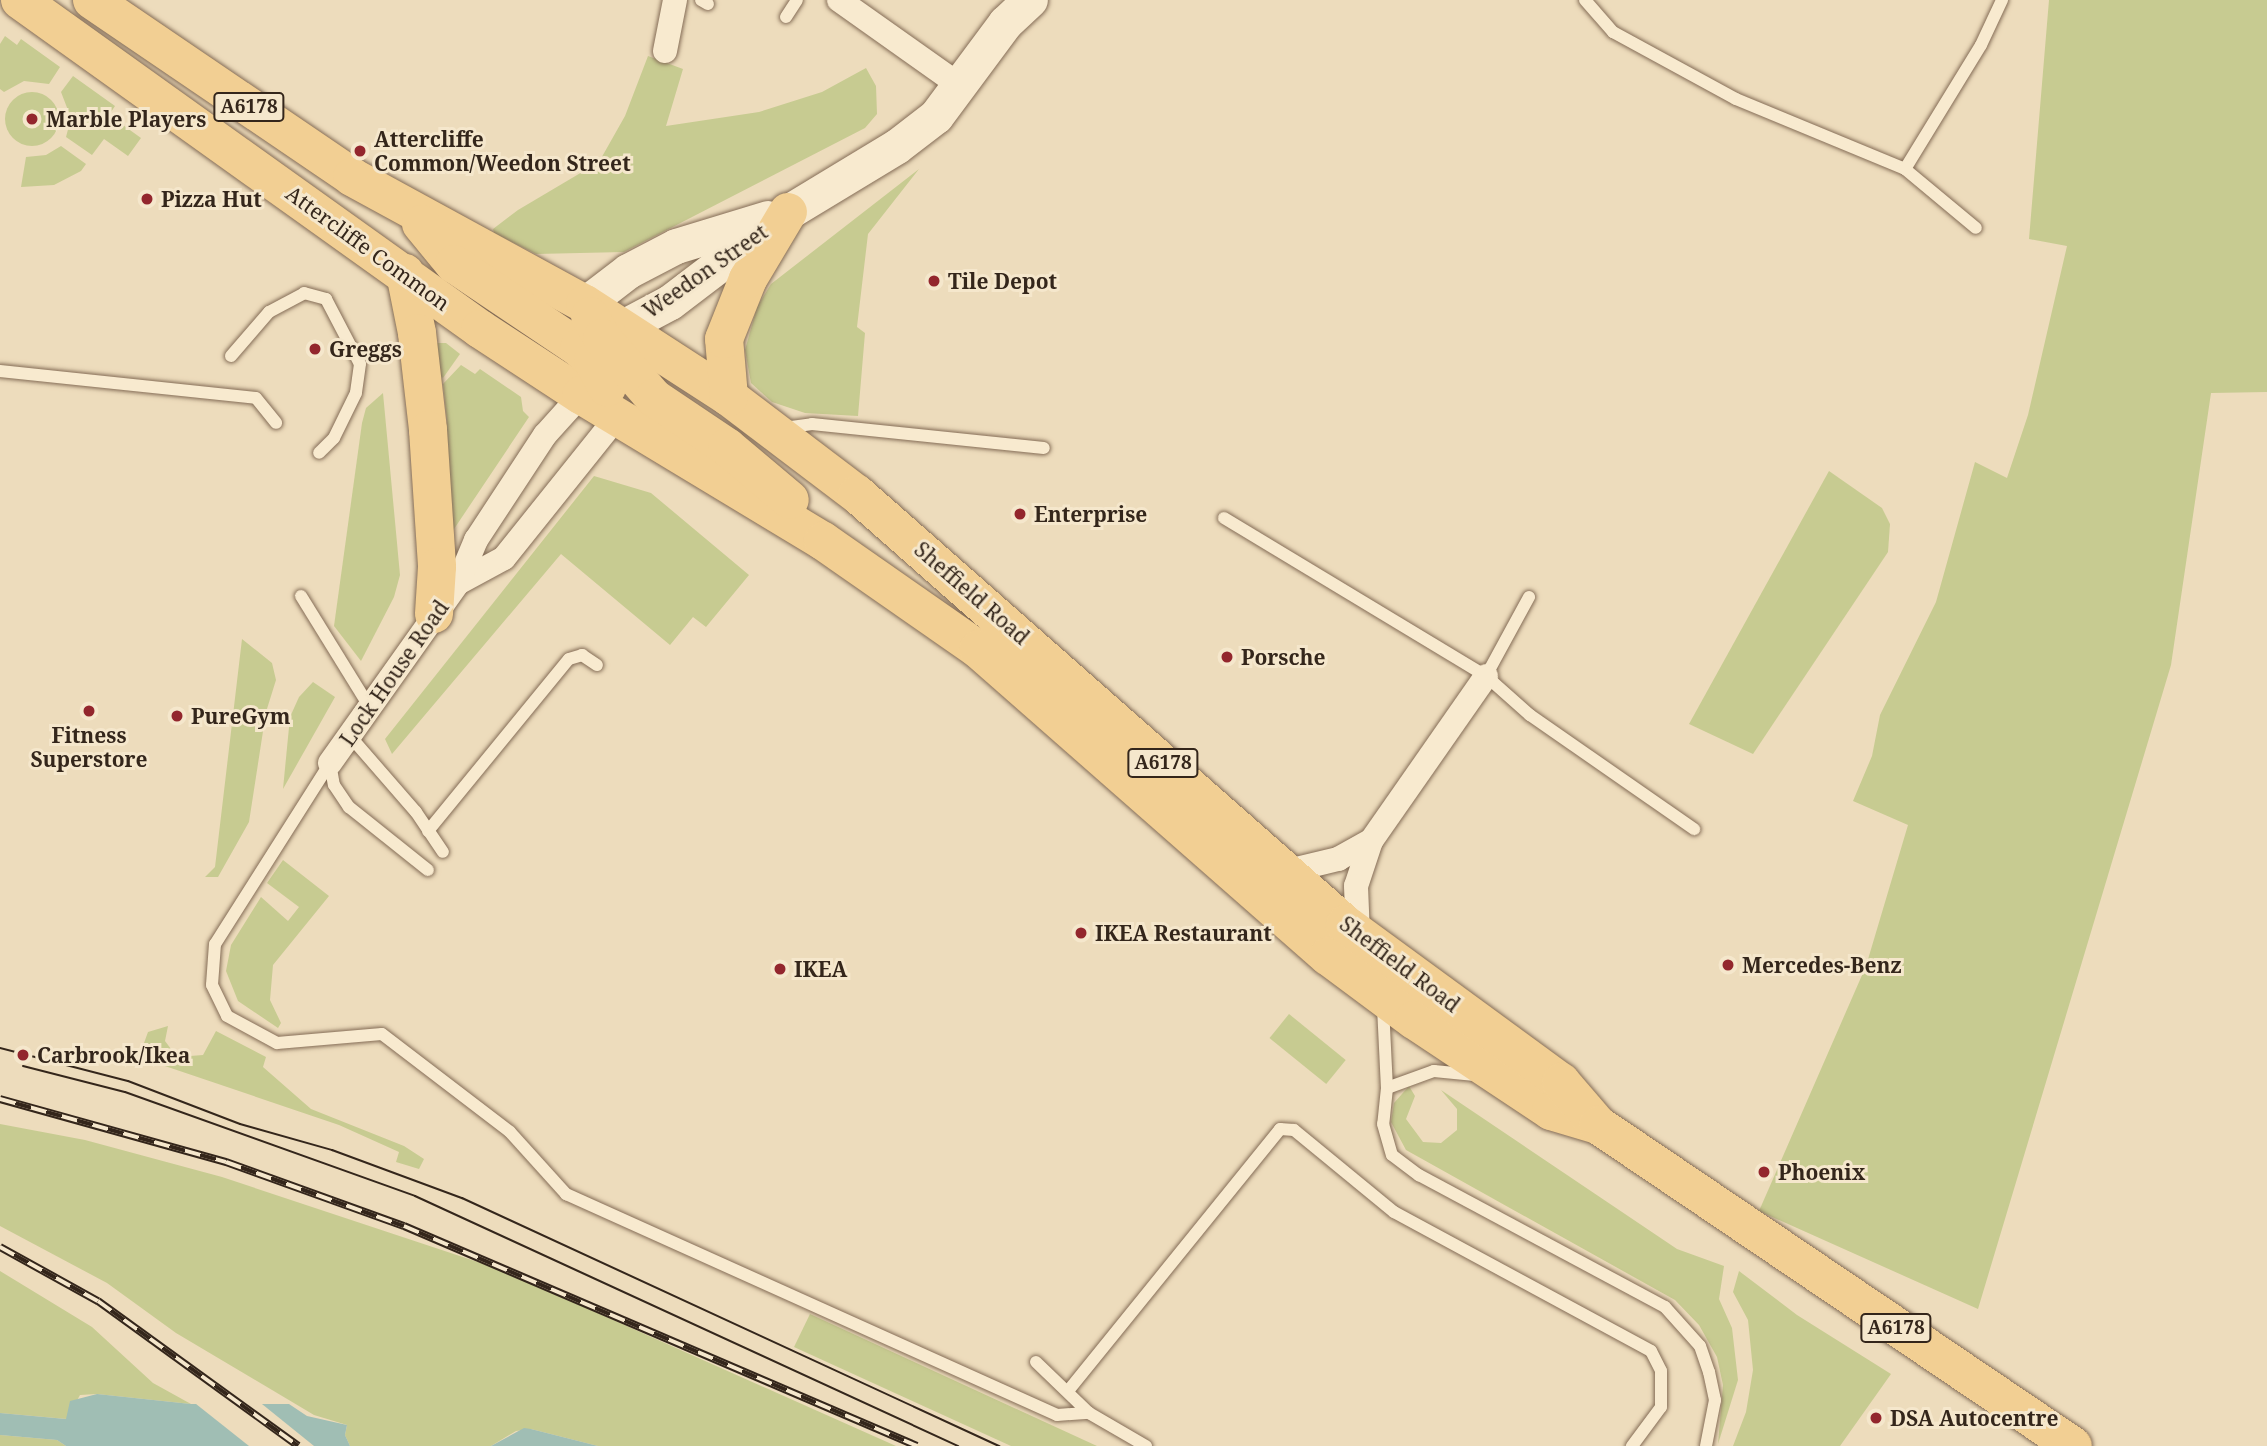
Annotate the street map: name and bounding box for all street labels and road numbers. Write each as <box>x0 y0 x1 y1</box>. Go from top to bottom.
road number: A6178 <box>212 92 286 122</box>
street label: Attercliffe Common <box>281 180 455 316</box>
street label: Weedon Street <box>638 219 772 323</box>
street label: Sheffield Road <box>909 536 1035 650</box>
street label: Lock House Road <box>334 595 454 751</box>
road number: A6178 <box>1126 748 1200 778</box>
street label: Sheffield Road <box>1335 911 1465 1017</box>
road number: A6178 <box>1859 1312 1933 1344</box>

